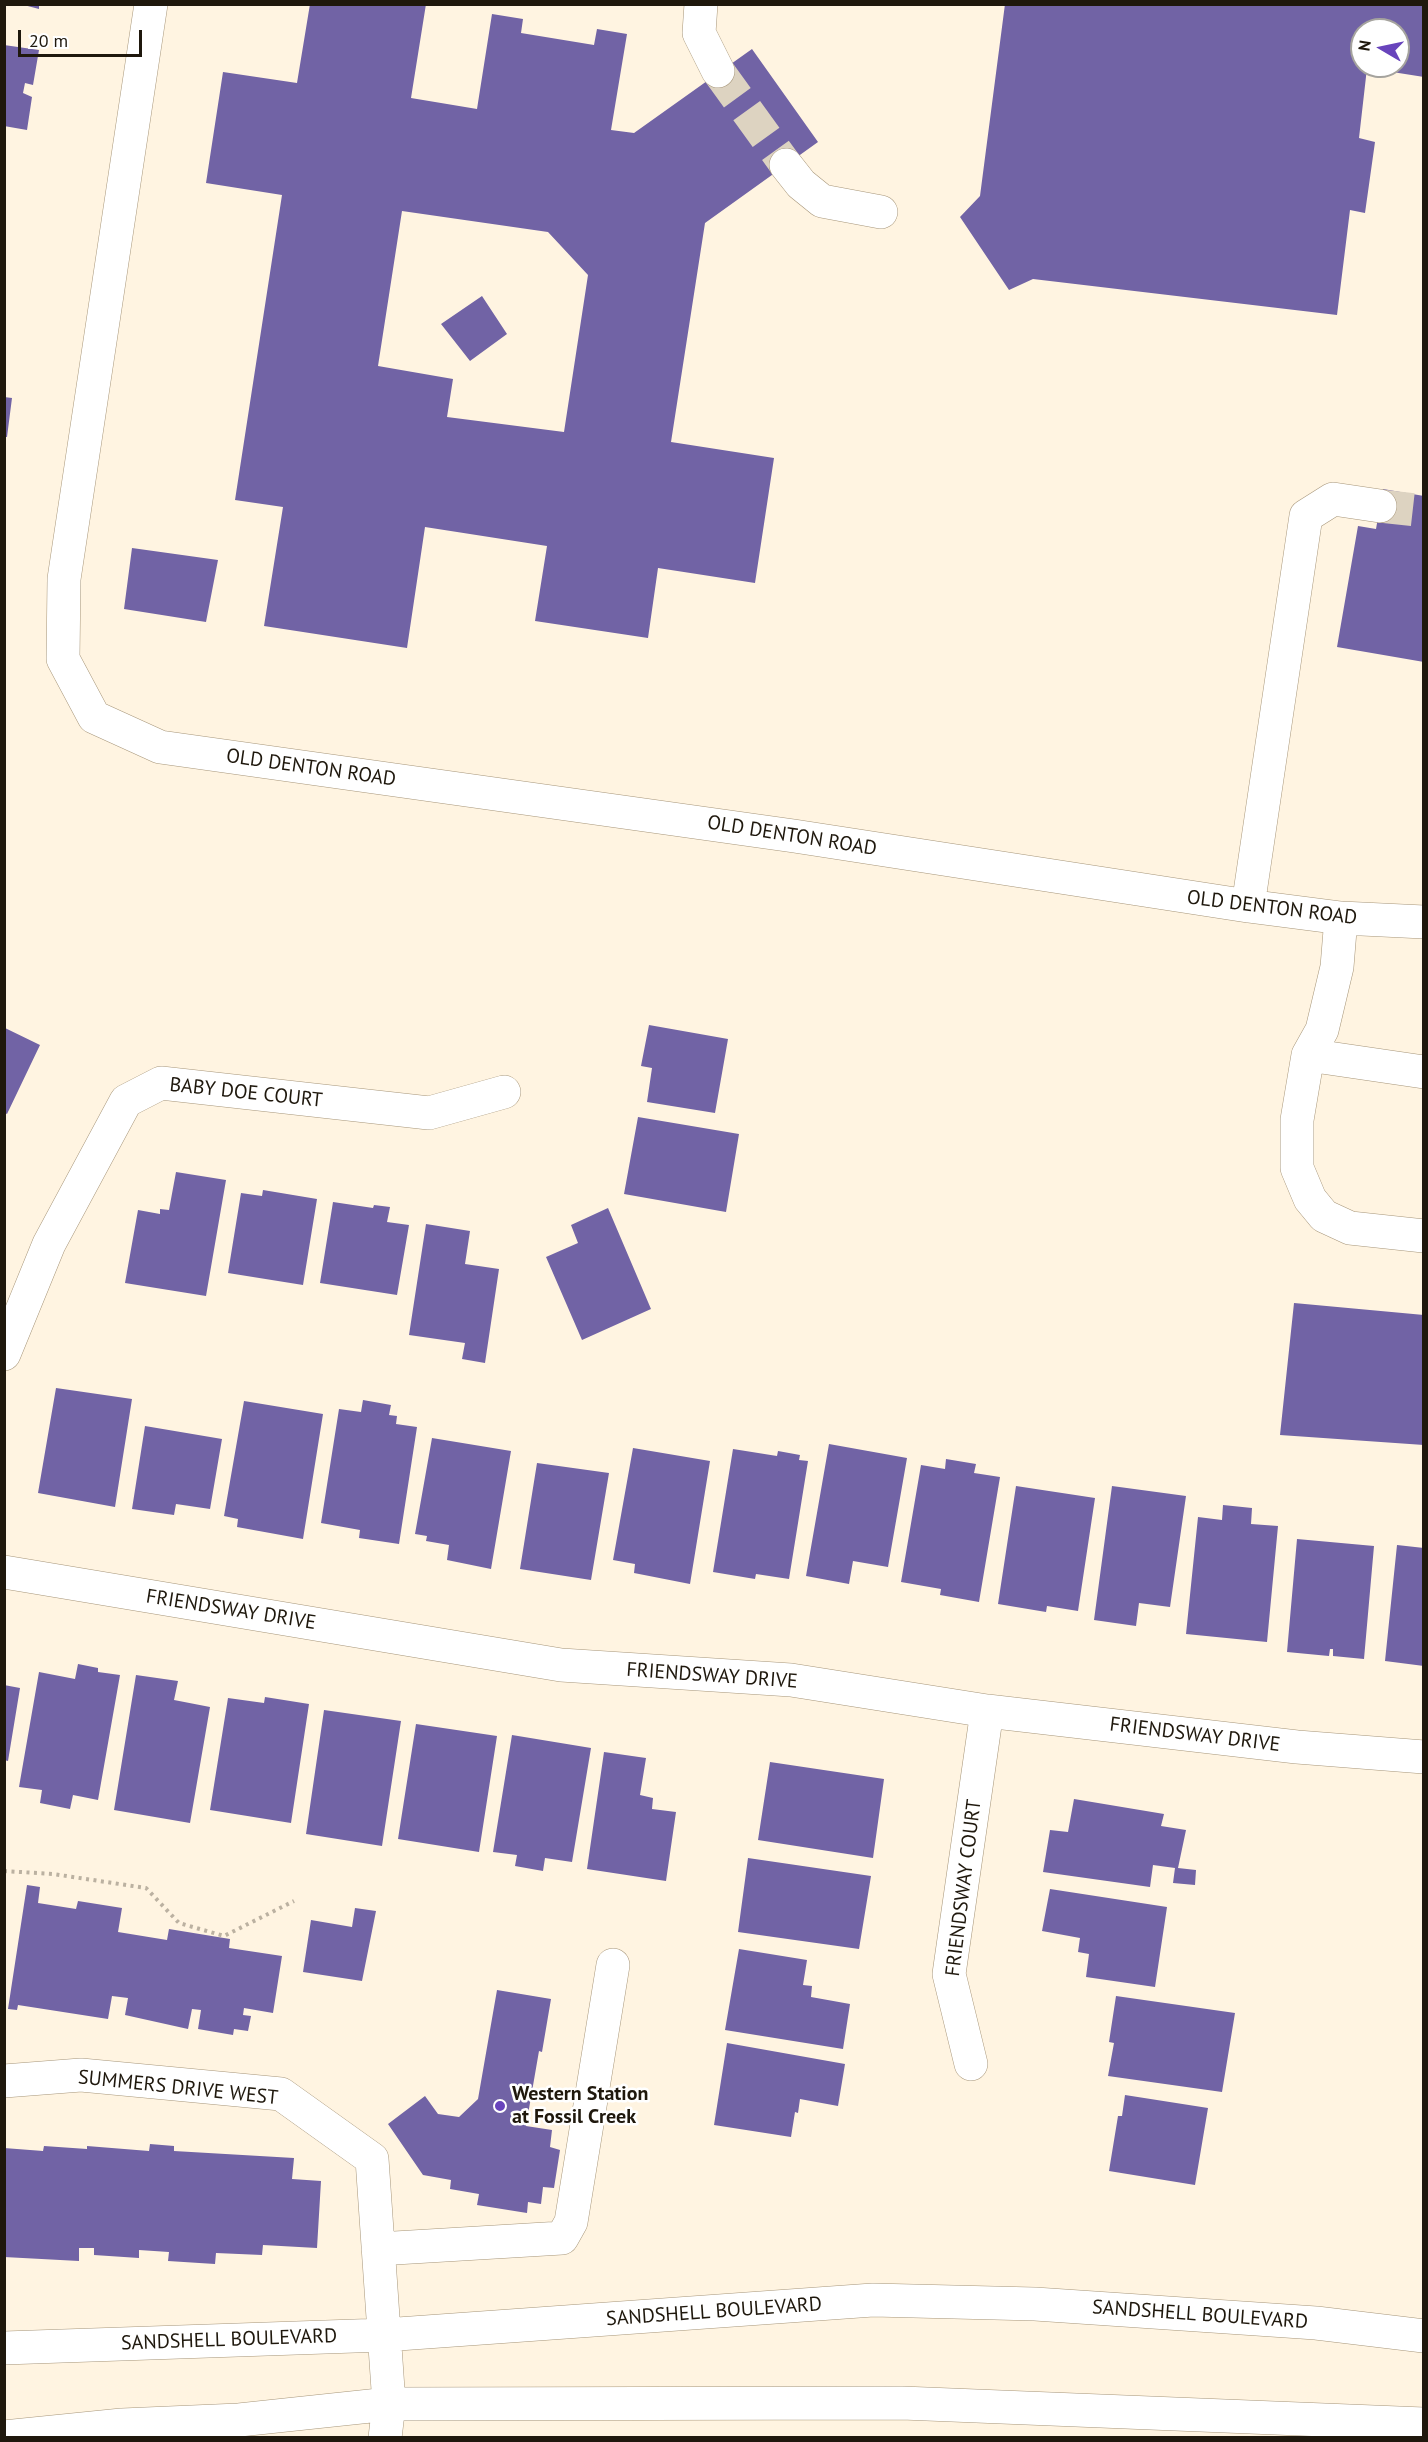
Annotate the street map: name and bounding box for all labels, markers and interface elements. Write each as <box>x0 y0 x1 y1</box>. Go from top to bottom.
scale bar <box>21 18 146 56</box>
north arrow <box>1350 18 1410 78</box>
text: 20 m <box>29 29 68 52</box>
text: N <box>1353 39 1375 52</box>
street label: OLD DENTON ROAD <box>225 744 397 792</box>
street label: OLD DENTON ROAD <box>706 811 878 861</box>
street label: OLD DENTON ROAD <box>1186 886 1358 930</box>
street label: BABY DOE COURT <box>168 1073 324 1113</box>
street label: FRIENDSWAY DRIVE <box>144 1585 318 1635</box>
street label: FRIENDSWAY DRIVE <box>626 1658 798 1694</box>
street label: FRIENDSWAY DRIVE <box>1108 1713 1282 1757</box>
street label: FRIENDSWAY COURT <box>941 1798 987 1978</box>
street label: SUMMERS DRIVE WEST <box>77 2066 279 2110</box>
place label: Western Station at Fossil Creek <box>512 2082 648 2129</box>
marker: Western Station at Fossil Creek <box>493 2099 507 2113</box>
street label: SANDSHELL BOULEVARD <box>605 2292 823 2332</box>
street label: SANDSHELL BOULEVARD <box>1091 2295 1309 2335</box>
street label: SANDSHELL BOULEVARD <box>121 2324 337 2356</box>

